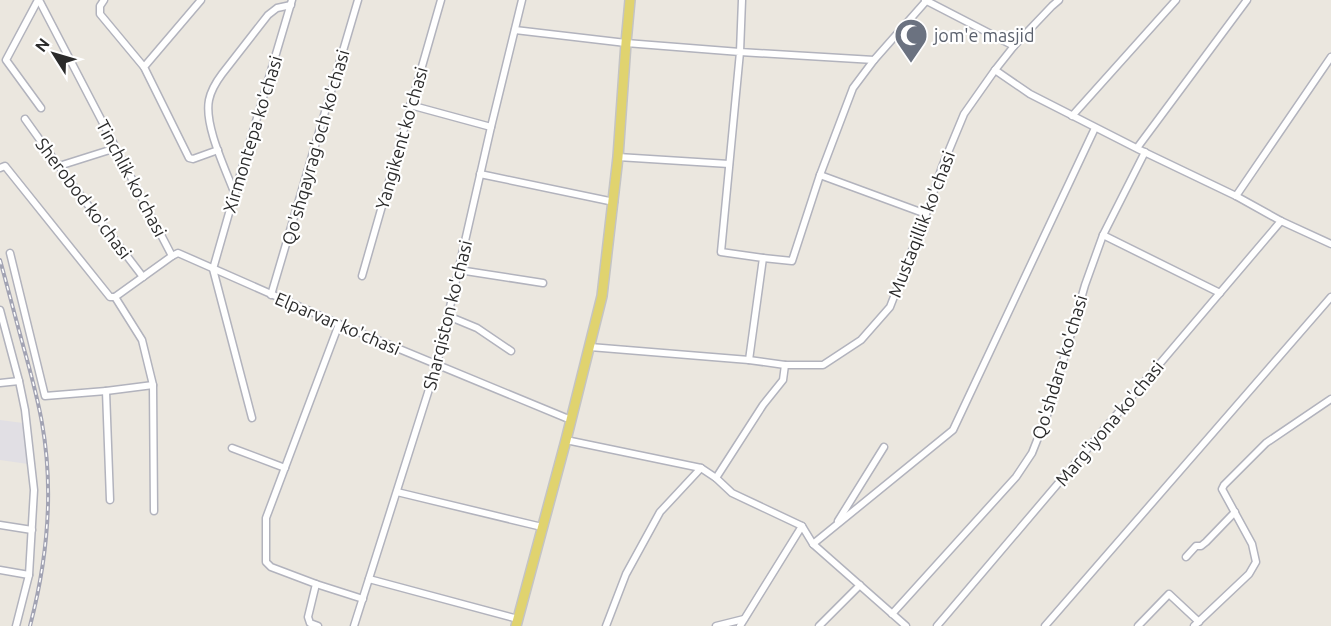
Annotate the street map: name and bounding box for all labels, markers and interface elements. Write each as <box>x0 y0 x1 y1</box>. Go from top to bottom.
mosque icon: jom'e masjid <box>893 17 929 64</box>
north arrow <box>24 24 84 84</box>
place label: jom'e masjid <box>932 25 1034 45</box>
text: N <box>31 35 53 55</box>
street label: Qo'shqayrag'och ko'chasi <box>278 47 353 247</box>
street label: Xirmontepa ko'chasi <box>219 53 285 215</box>
street label: Yangikent ko'chasi <box>371 64 431 212</box>
street label: Tinchlik ko'chasi <box>93 116 171 240</box>
street label: Sherobod ko'chasi <box>32 134 136 262</box>
street label: Mustaqillik ko'chasi <box>884 148 958 300</box>
street label: Sharqiston ko'chasi <box>419 238 475 392</box>
street label: Elparvar ko'chasi <box>272 288 404 358</box>
street label: Qo'shdara ko'chasi <box>1028 292 1091 442</box>
street label: Marg'iyona ko'chasi <box>1051 356 1167 490</box>

